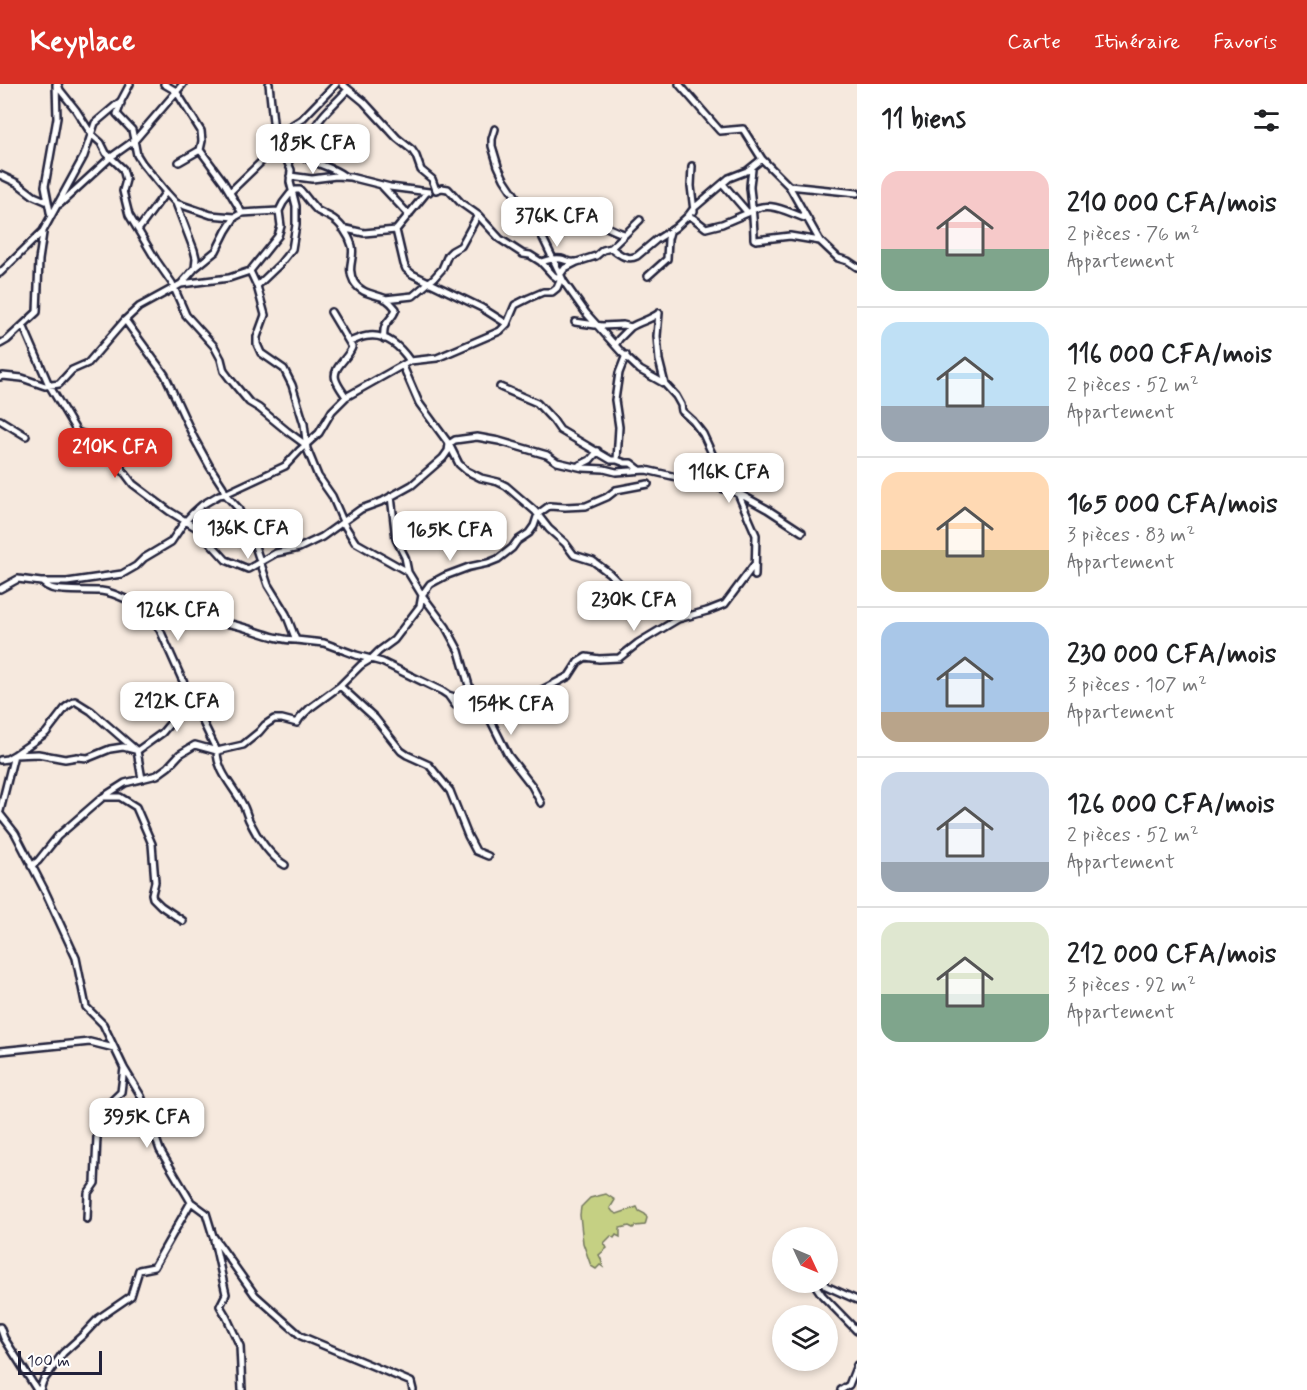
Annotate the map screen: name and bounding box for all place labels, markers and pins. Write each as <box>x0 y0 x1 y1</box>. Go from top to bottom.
pin: 185K CFA <box>251 124 375 175</box>
pin: 376K CFA <box>495 197 619 248</box>
pin: 210K CFA <box>53 428 177 479</box>
pin: 116K CFA <box>667 453 791 504</box>
pin: 136K CFA <box>186 509 310 560</box>
pin: 165K CFA <box>388 511 512 562</box>
pin: 230K CFA <box>572 581 696 632</box>
pin: 126K CFA <box>116 591 240 642</box>
pin: 212K CFA <box>115 682 239 733</box>
pin: 154K CFA <box>449 685 573 736</box>
pin: 395K CFA <box>85 1098 209 1149</box>

